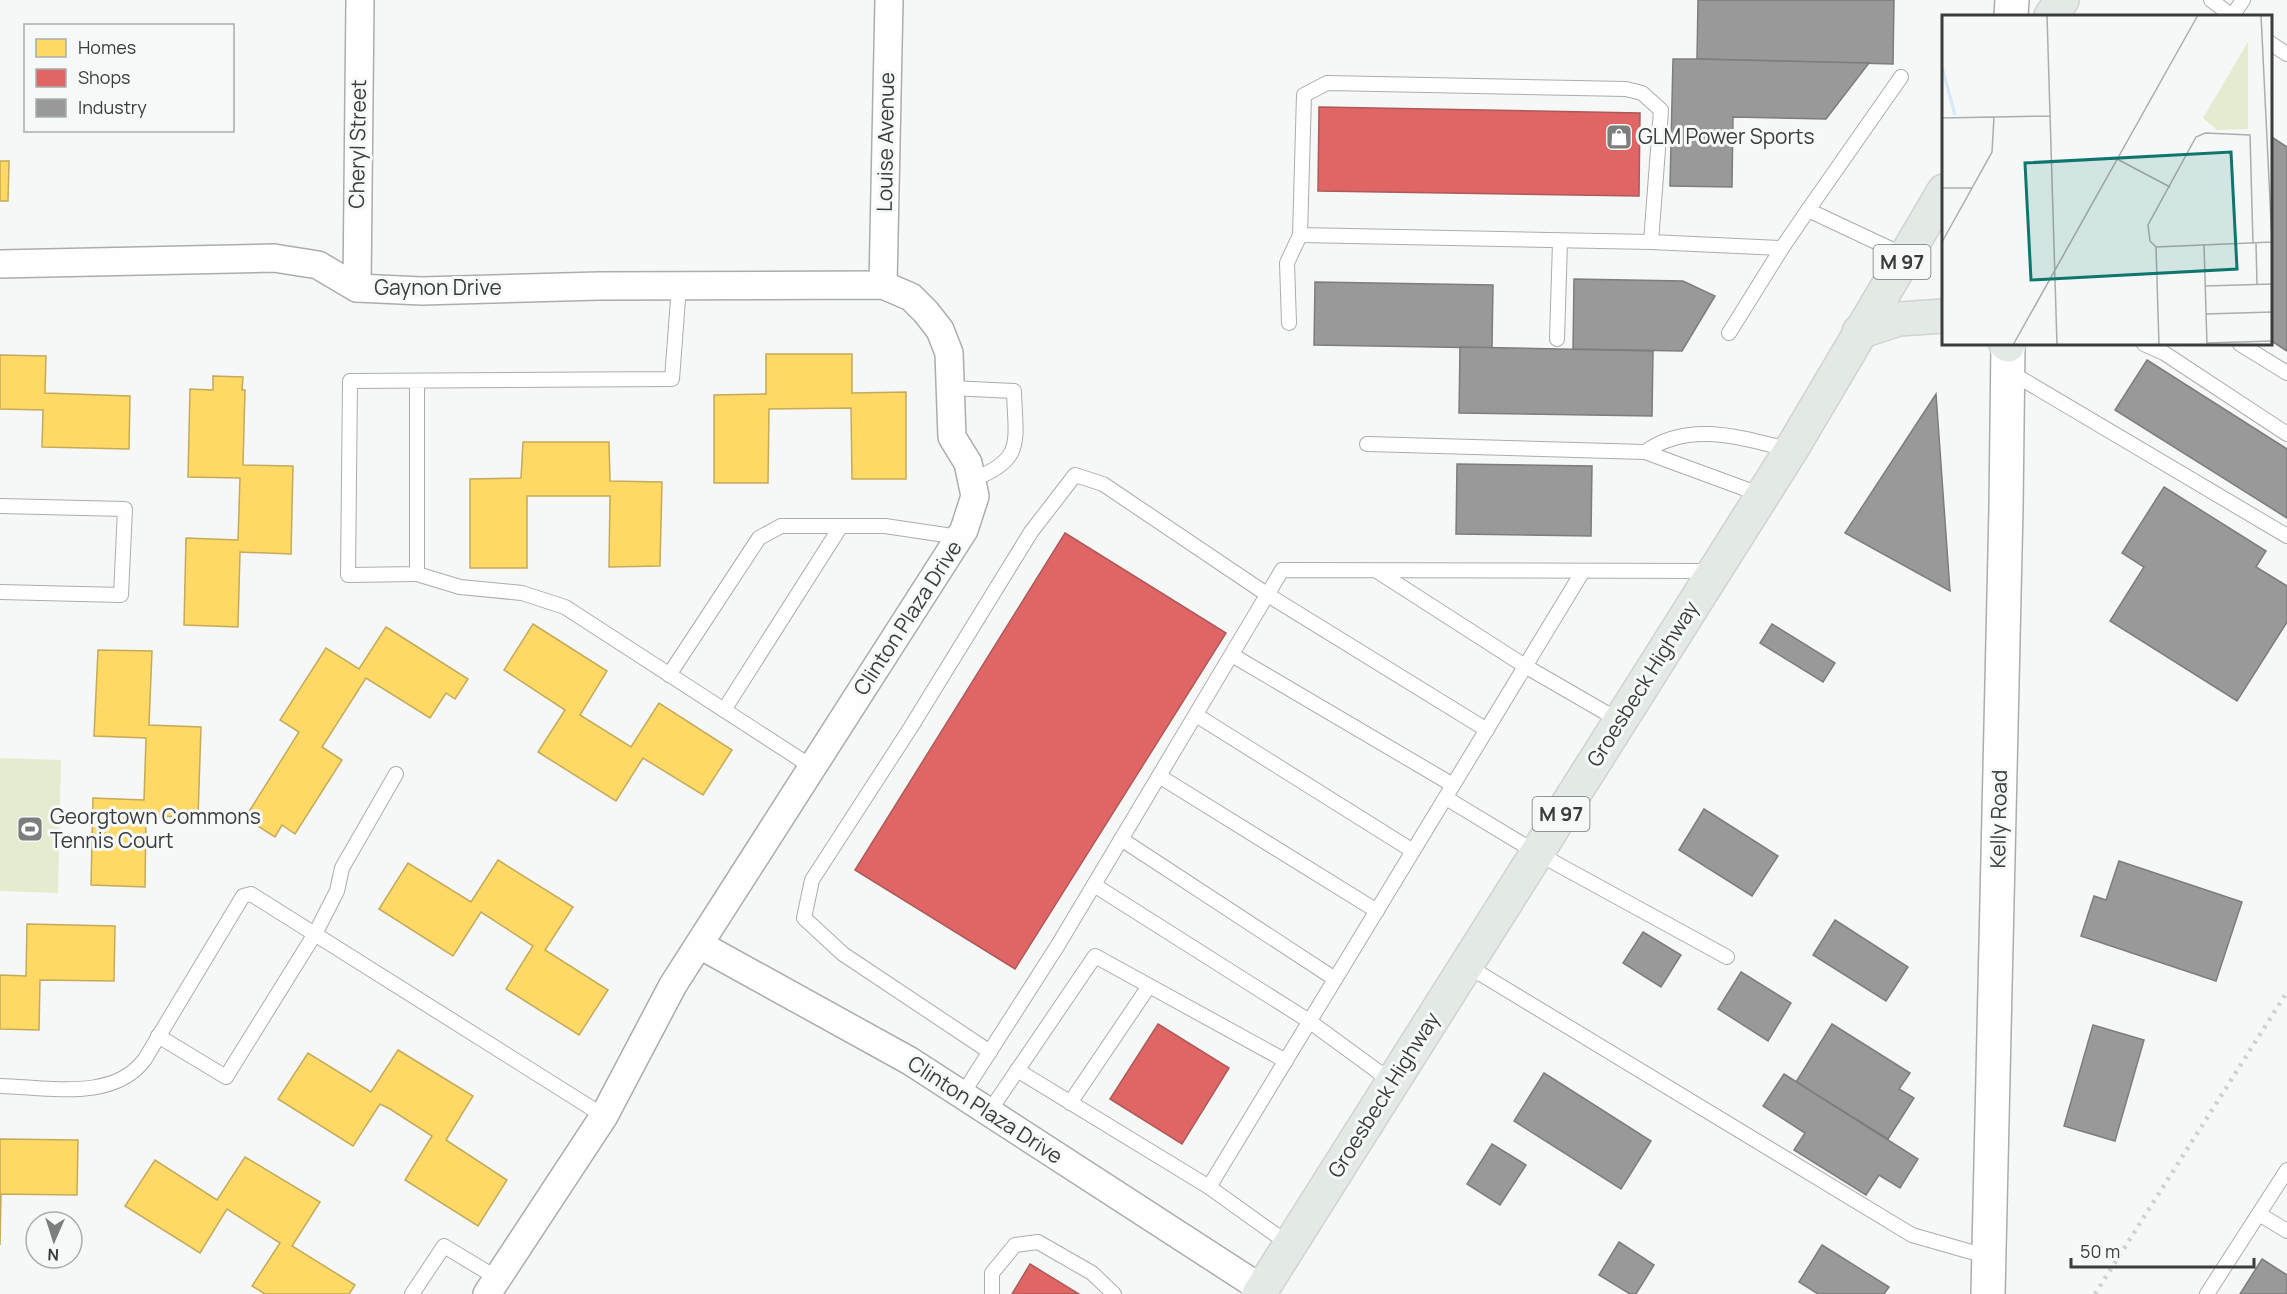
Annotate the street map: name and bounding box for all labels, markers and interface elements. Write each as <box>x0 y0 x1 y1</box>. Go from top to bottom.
inset map <box>1942 15 2272 345</box>
legend <box>24 24 234 132</box>
text: Homes <box>78 35 136 59</box>
text: Shops <box>78 65 130 89</box>
street label: Louise Avenue <box>870 72 900 212</box>
street label: Cheryl Street <box>342 79 372 209</box>
text: Industry <box>78 95 147 119</box>
shop icon: GLM Power Sports <box>1604 122 1634 152</box>
place label: GLM Power Sports <box>1638 122 1815 150</box>
road number: M 97 <box>1874 245 1930 279</box>
street label: Gaynon Drive <box>374 273 502 301</box>
street label: Clinton Plaza Drive <box>847 535 968 700</box>
street label: Groesbeck Highway <box>1580 595 1705 772</box>
street label: Kelly Road <box>1983 769 2013 869</box>
road number: M 97 <box>1532 797 1590 831</box>
place label: Georgtown Commons Tennis Court <box>50 802 261 854</box>
sports icon: Georgtown Commons Tennis Court <box>15 814 45 844</box>
street label: Groesbeck Highway <box>1321 1006 1446 1183</box>
street label: Clinton Plaza Drive <box>903 1049 1068 1170</box>
north arrow <box>24 1210 84 1270</box>
scale bar <box>2071 1231 2254 1269</box>
text: 50 m <box>2080 1239 2120 1263</box>
text: N <box>47 1244 60 1266</box>

